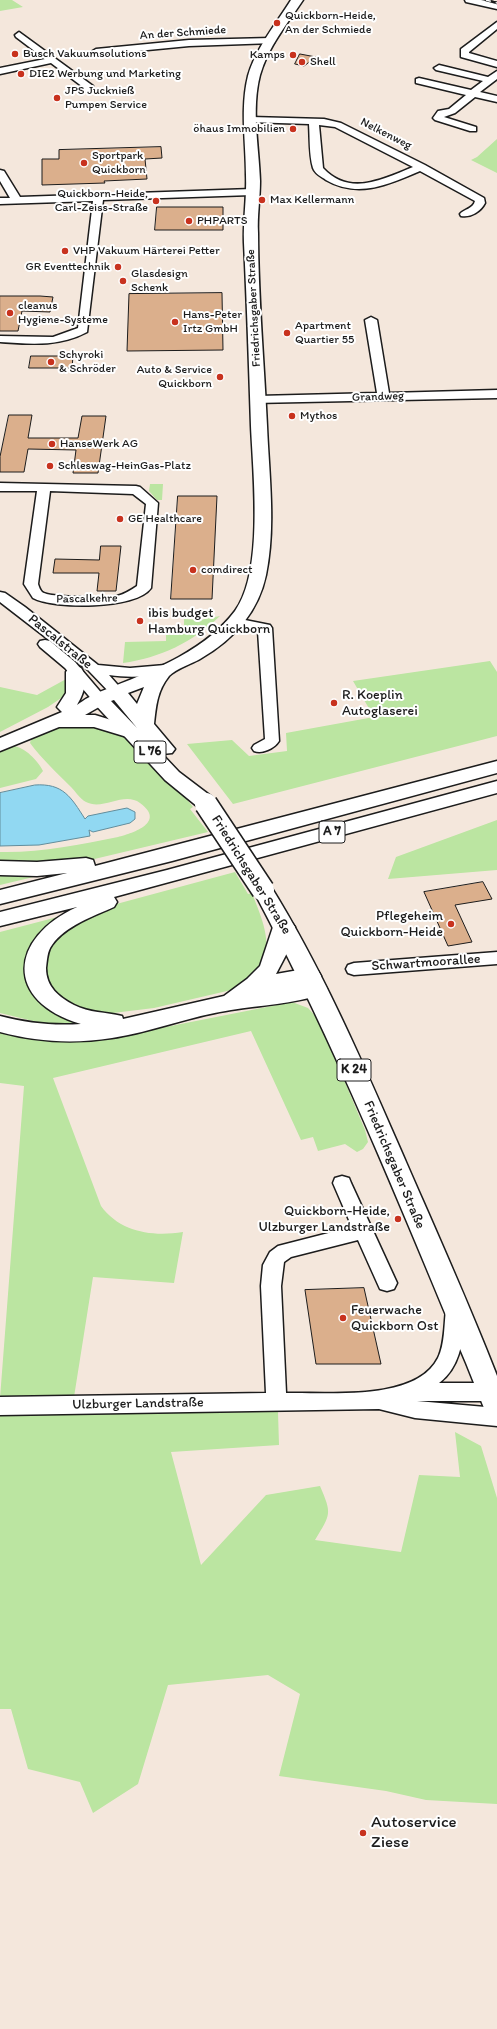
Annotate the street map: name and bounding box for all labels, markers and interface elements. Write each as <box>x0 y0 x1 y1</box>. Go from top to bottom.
place label: Quickborn-Heide, An der Schmiede <box>285 9 376 37</box>
marker: Quickborn-Heide, An der Schmiede <box>272 18 282 28</box>
street label: An der Schmiede <box>139 23 227 43</box>
place label: Busch Vakuumsolutions <box>23 47 147 61</box>
place label: Kamps <box>250 48 285 62</box>
marker: Busch Vakuumsolutions <box>10 49 20 59</box>
marker: Kamps <box>288 50 298 60</box>
place label: Shell <box>310 55 336 69</box>
marker: Shell <box>297 57 307 67</box>
place label: DIE2 Werbung und Marketing <box>29 67 181 81</box>
marker: DIE2 Werbung und Marketing <box>16 69 26 79</box>
place label: JPS Jucknieß Pumpen Service <box>65 84 147 112</box>
marker: JPS Jucknieß Pumpen Service <box>52 93 62 103</box>
street label: Nelkenweg <box>358 115 414 153</box>
place label: öhaus Immobilien <box>193 122 285 136</box>
marker: öhaus Immobilien <box>288 124 298 134</box>
place label: Sportpark Quickborn <box>92 149 146 177</box>
marker: Sportpark Quickborn <box>79 158 89 168</box>
place label: Quickborn-Heide, Carl-Zeiss-Straße <box>55 187 148 215</box>
place label: Max Kellermann <box>270 193 354 207</box>
marker: Max Kellermann <box>257 195 267 205</box>
marker: Quickborn-Heide, Carl-Zeiss-Straße <box>151 196 161 206</box>
place label: PHPARTS <box>197 214 248 228</box>
marker: PHPARTS <box>184 216 194 226</box>
place label: VHP Vakuum Härterei Petter <box>73 244 220 258</box>
marker: VHP Vakuum Härterei Petter <box>60 246 70 256</box>
street label: Friedrichsgaber Straße <box>244 249 264 367</box>
place label: GR Eventtechnik <box>25 260 110 274</box>
marker: GR Eventtechnik <box>113 262 123 272</box>
place label: Glasdesign Schenk <box>131 267 188 295</box>
marker: Glasdesign Schenk <box>118 276 128 286</box>
place label: cleanus Hygiene-Systeme <box>18 299 108 327</box>
marker: cleanus Hygiene-Systeme <box>5 308 15 318</box>
place label: Hans-Peter Irtz GmbH <box>183 308 242 336</box>
marker: Hans-Peter Irtz GmbH <box>170 317 180 327</box>
place label: Apartment Quartier 55 <box>295 319 354 347</box>
marker: Apartment Quartier 55 <box>282 328 292 338</box>
place label: Schyroki & Schröder <box>59 348 116 376</box>
marker: Schyroki & Schröder <box>46 357 56 367</box>
place label: Auto & Service Quickborn <box>137 363 212 391</box>
marker: Auto & Service Quickborn <box>215 372 225 382</box>
street label: Grandweg <box>352 389 404 405</box>
place label: Mythos <box>300 409 337 423</box>
marker: Mythos <box>287 411 297 421</box>
place label: HanseWerk AG <box>60 437 138 451</box>
marker: HanseWerk AG <box>47 439 57 449</box>
place label: Schleswag-HeinGas-Platz <box>58 459 191 473</box>
marker: Schleswag-HeinGas-Platz <box>45 461 55 471</box>
place label: GE Healthcare <box>128 512 202 526</box>
marker: GE Healthcare <box>115 514 125 524</box>
place label: comdirect <box>201 563 253 577</box>
marker: comdirect <box>188 565 198 575</box>
street label: Pascalkehre <box>56 591 118 607</box>
place label: ibis budget Hamburg Quickborn <box>148 605 270 638</box>
street label: Pascalstraße <box>24 611 96 673</box>
marker: ibis budget Hamburg Quickborn <box>135 616 145 626</box>
place label: R. Koeplin Autoglaserei <box>342 687 418 720</box>
marker: R. Koeplin Autoglaserei <box>329 698 339 708</box>
road number: L 76 <box>134 741 166 763</box>
street label: Friedrichsgaber Straße <box>207 812 295 938</box>
road number: A 7 <box>319 821 345 843</box>
place label: Pflegeheim Quickborn-Heide <box>340 908 443 940</box>
marker: Pflegeheim Quickborn-Heide <box>446 919 456 929</box>
street label: Schwartmoorallee <box>371 951 481 975</box>
road number: K 24 <box>337 1059 371 1081</box>
street label: Friedrichsgaber Straße <box>359 1098 429 1232</box>
place label: Quickborn-Heide, Ulzburger Landstraße <box>258 1203 390 1236</box>
marker: Quickborn-Heide, Ulzburger Landstraße <box>393 1214 403 1224</box>
place label: Feuerwache Quickborn Ost <box>351 1302 438 1334</box>
marker: Feuerwache Quickborn Ost <box>338 1313 348 1323</box>
street label: Ulzburger Landstraße <box>72 1394 204 1414</box>
place label: Autoservice Ziese <box>371 1813 457 1853</box>
marker: Autoservice Ziese <box>358 1828 368 1838</box>

